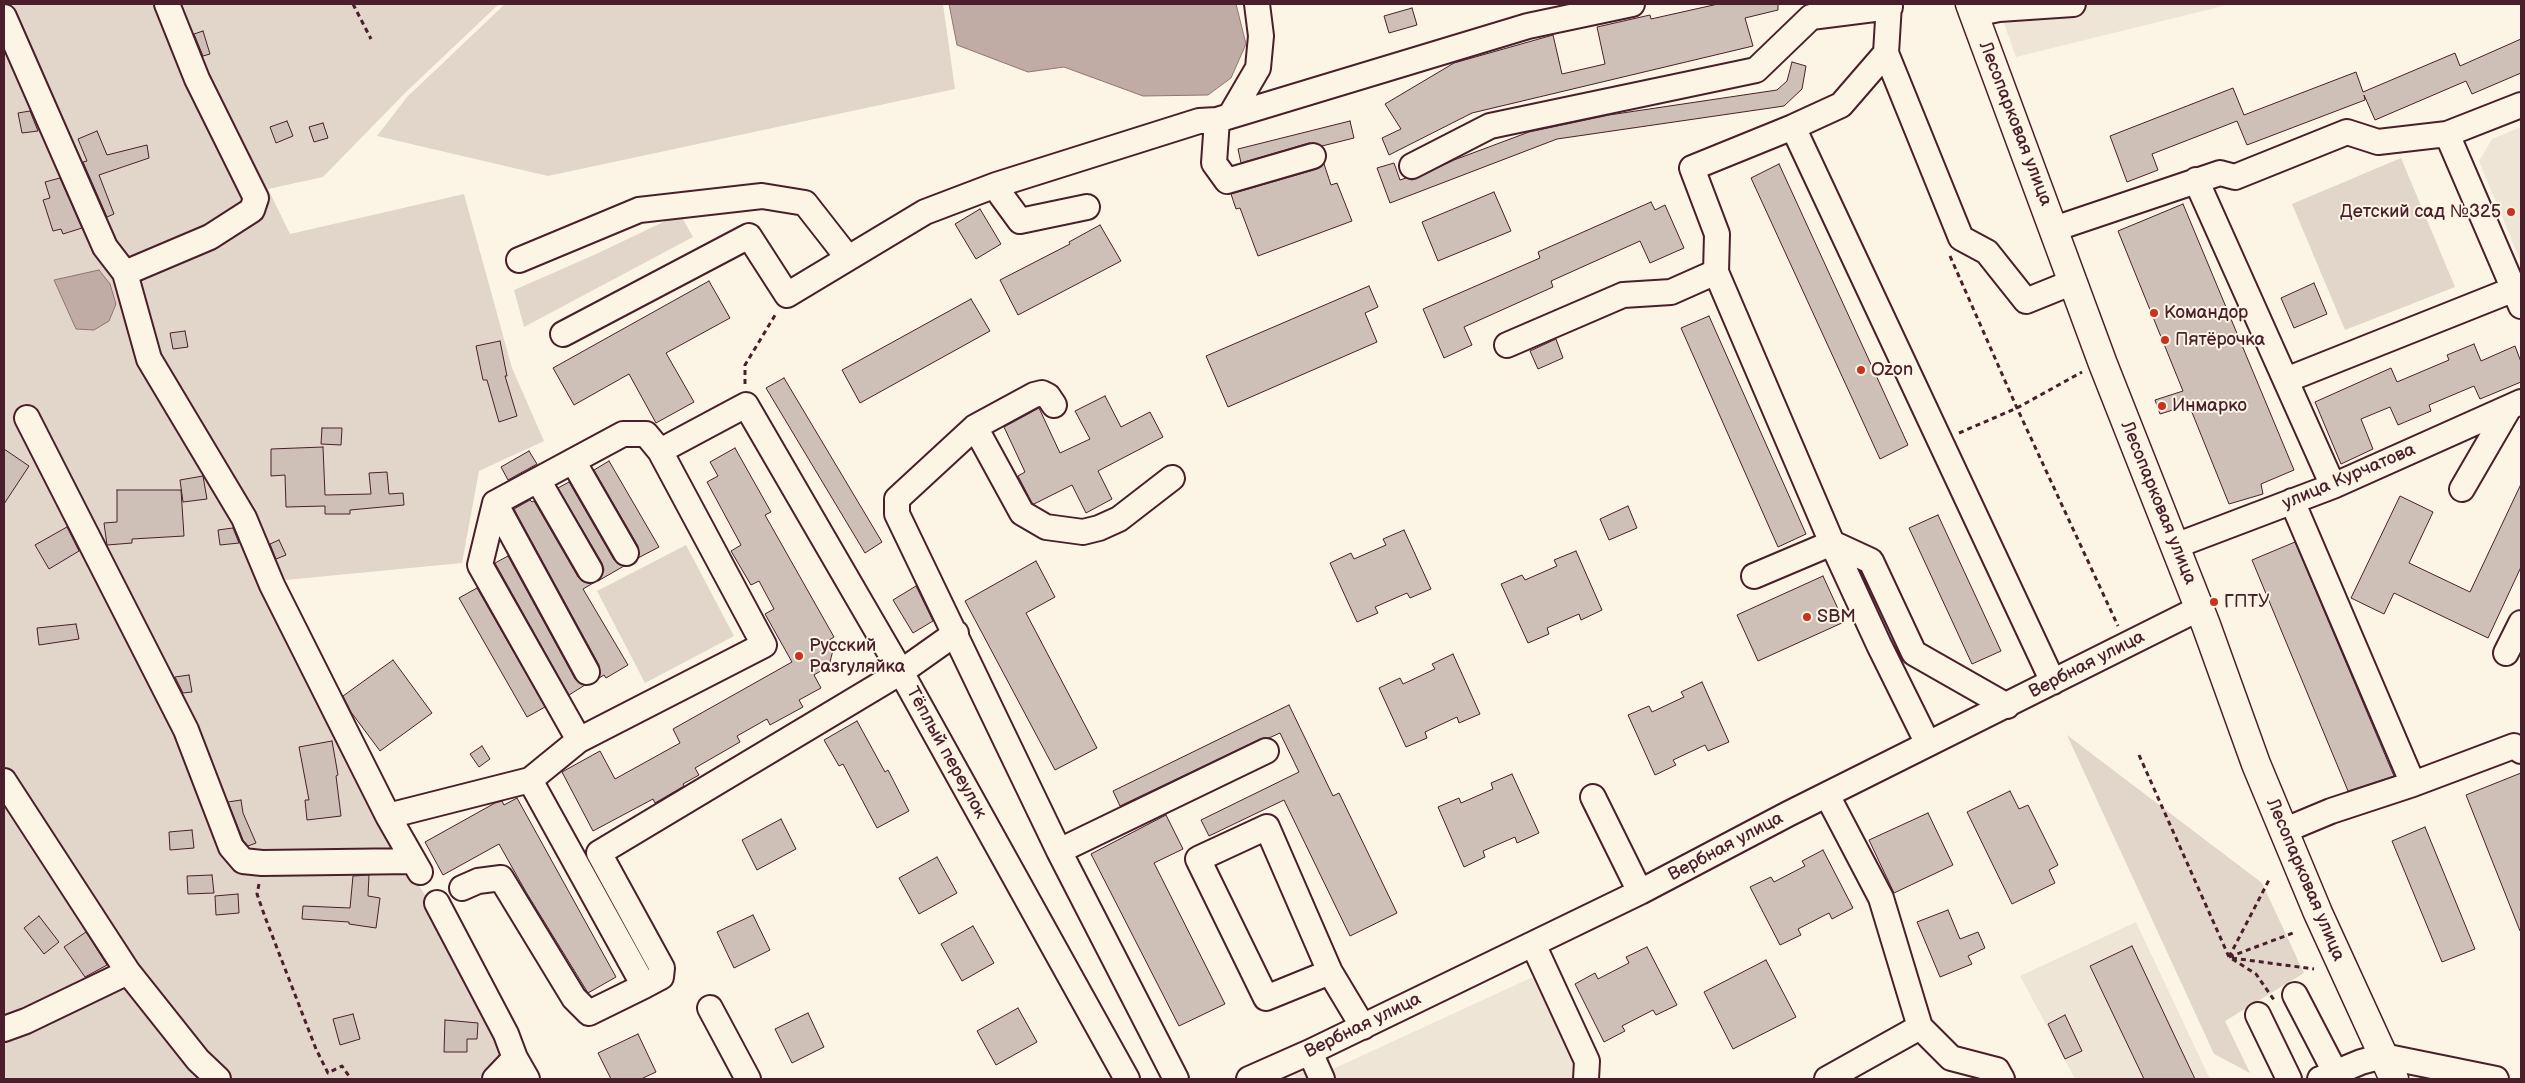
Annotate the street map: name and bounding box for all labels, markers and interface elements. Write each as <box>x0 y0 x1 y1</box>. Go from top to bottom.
street label: Лесопарковая улица <box>1974 39 2056 209</box>
place label: Детский сад №325 <box>2340 201 2501 223</box>
marker: Детский сад №325 <box>2505 206 2517 218</box>
place label: Командор <box>2164 302 2248 324</box>
marker: Командор <box>2148 307 2160 319</box>
place label: Пятёрочка <box>2175 329 2265 351</box>
marker: Пятёрочка <box>2159 334 2171 346</box>
place label: Ozon <box>1871 359 1913 381</box>
marker: Ozon <box>1855 364 1867 376</box>
place label: Инмарко <box>2172 395 2247 417</box>
marker: Инмарко <box>2156 400 2168 412</box>
street label: Лесопарковая улица <box>2115 418 2201 588</box>
street label: улица Курчатова <box>2279 439 2419 515</box>
place label: ГПТУ <box>2224 591 2270 613</box>
marker: ГПТУ <box>2208 596 2220 608</box>
place label: SBM <box>1817 606 1856 628</box>
marker: SBM <box>1801 611 1813 623</box>
street label: Вербная улица <box>2026 627 2148 703</box>
place label: Русский Разгуляйка <box>809 635 905 678</box>
marker: Русский Разгуляйка <box>793 650 805 662</box>
street label: Тёплый переулок <box>901 683 991 823</box>
street label: Лесопарковая улица <box>2261 796 2349 964</box>
street label: Вербная улица <box>1665 808 1787 886</box>
street label: Вербная улица <box>1301 988 1425 1064</box>

